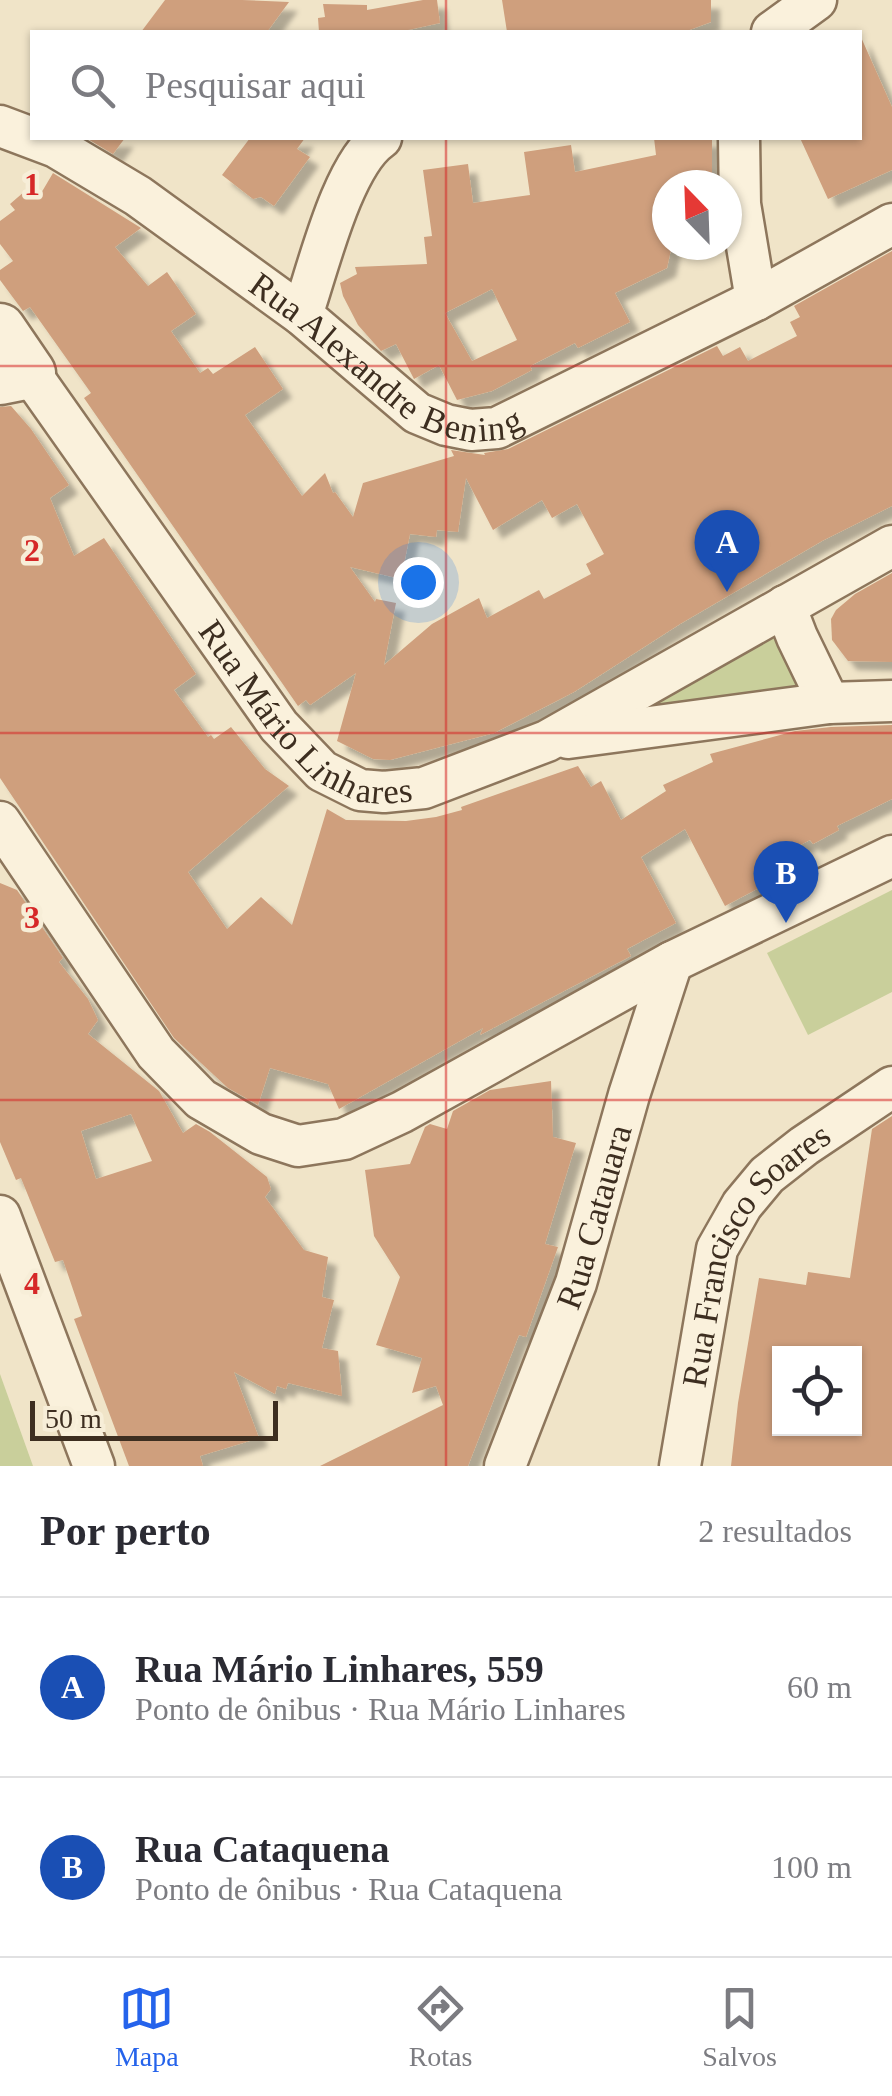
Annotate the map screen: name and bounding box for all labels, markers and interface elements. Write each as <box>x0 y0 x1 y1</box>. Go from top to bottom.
search box <box>30 30 862 140</box>
icon: search <box>65 58 120 113</box>
text: Pesquisar aqui <box>145 64 366 106</box>
text: 1 <box>24 166 40 202</box>
north arrow <box>652 170 742 260</box>
street label: Rua Alexandre Bening <box>242 265 529 451</box>
pin: A <box>694 510 760 592</box>
text: 2 <box>24 532 40 568</box>
your location <box>393 557 444 608</box>
street label: Rua Mário Linhares <box>191 613 414 812</box>
pin: B <box>754 840 818 923</box>
text: 3 <box>24 899 40 935</box>
street label: Rua Francisco Soares <box>675 1115 837 1390</box>
street label: Rua Catauara <box>549 1120 640 1315</box>
text: 4 <box>24 1265 40 1301</box>
map controls <box>772 1346 862 1436</box>
button: locate <box>772 1346 862 1436</box>
scale bar <box>30 1396 278 1440</box>
text: 50 m <box>45 1403 102 1434</box>
text: Por perto <box>40 1508 211 1554</box>
text: 2 resultados <box>698 1513 852 1549</box>
text: Rua Mário Linhares, 559 <box>135 1648 544 1690</box>
text: A <box>61 1669 84 1705</box>
text: 60 m <box>787 1669 852 1705</box>
text: Ponto de ônibus · Rua Mário Linhares <box>135 1691 626 1727</box>
text: Rua Cataquena <box>135 1828 389 1870</box>
text: B <box>62 1849 83 1885</box>
text: 100 m <box>771 1849 852 1885</box>
text: Ponto de ônibus · Rua Cataquena <box>135 1871 562 1907</box>
tab: Mapa <box>115 1981 179 2073</box>
tab: Rotas <box>409 1981 472 2073</box>
tab: Salvos <box>702 1981 777 2073</box>

